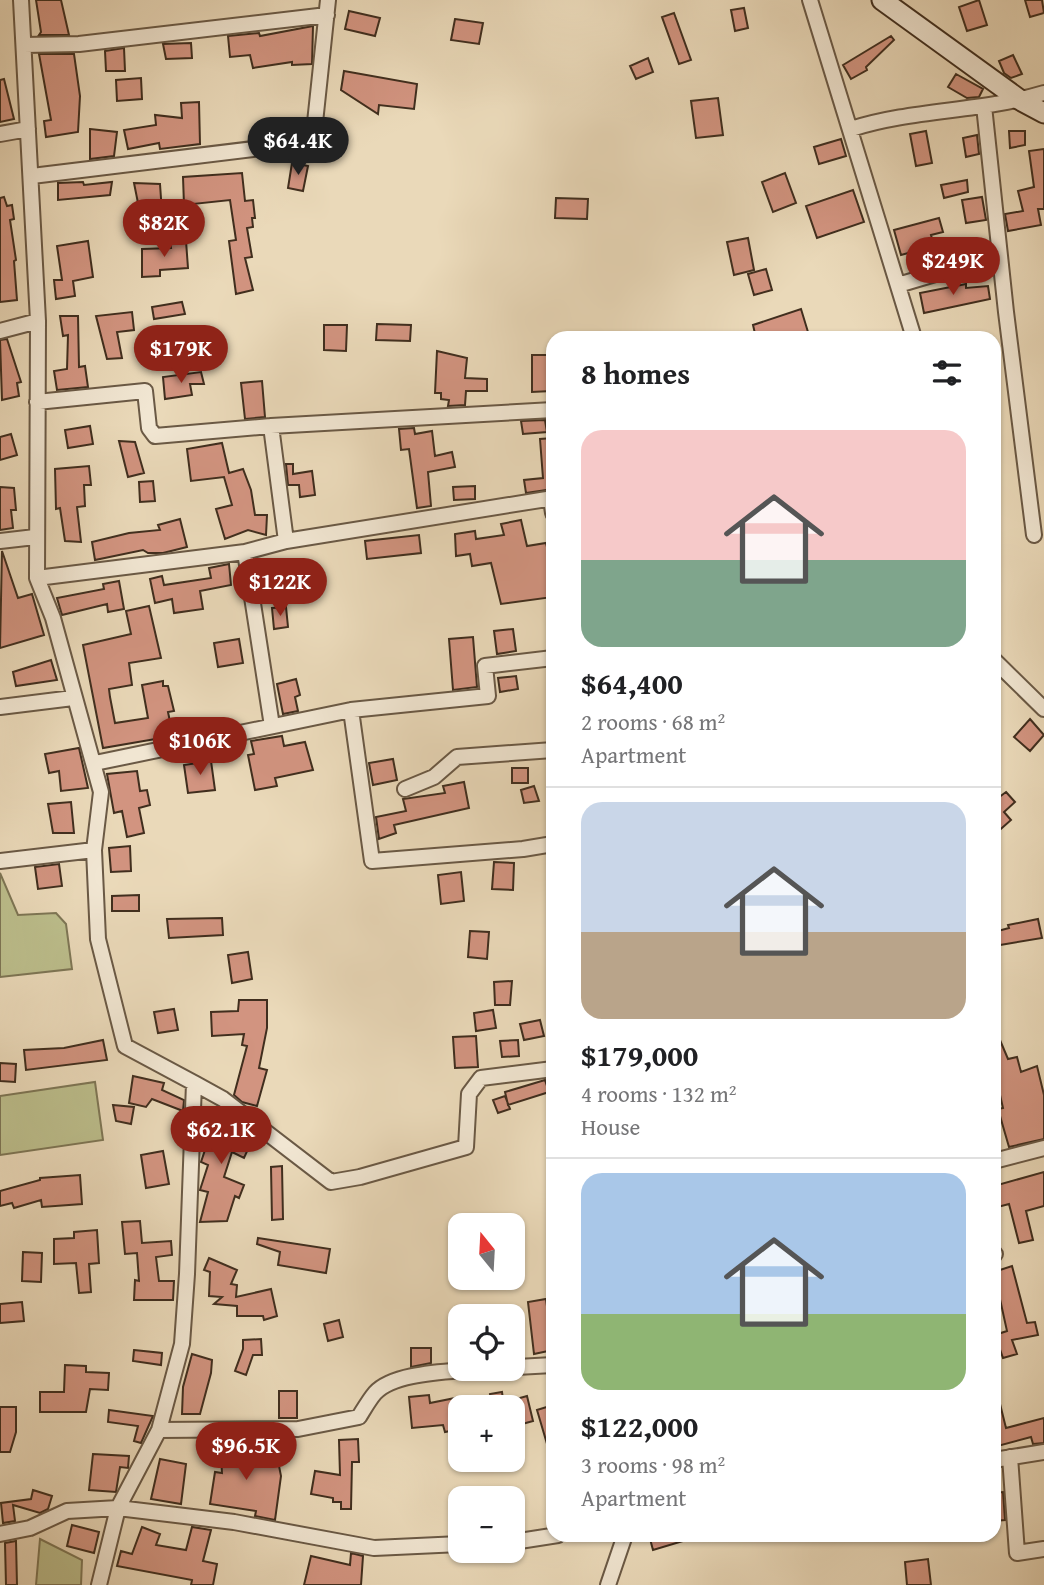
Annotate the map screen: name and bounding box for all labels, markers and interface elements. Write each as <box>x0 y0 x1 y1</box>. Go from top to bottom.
pin: $64.4K <box>241 118 355 177</box>
text: $64.4K <box>264 123 332 156</box>
pin: $82K <box>123 200 205 259</box>
text: $82K <box>139 205 189 238</box>
pin: $249K <box>904 238 1002 297</box>
text: $249K <box>922 243 984 276</box>
pin: $179K <box>132 326 230 385</box>
text: $179K <box>150 331 212 364</box>
text: 8 homes <box>581 351 690 395</box>
icon: filters <box>928 354 966 392</box>
icon: home <box>711 476 837 602</box>
pin: $122K <box>231 558 329 618</box>
text: $122K <box>249 564 311 597</box>
text: $64,400 <box>581 661 683 705</box>
text: 2 rooms · 68 m² <box>581 705 725 738</box>
pin: $106K <box>151 718 249 777</box>
text: $106K <box>169 723 231 756</box>
text: Apartment <box>581 738 686 771</box>
icon: home <box>711 848 837 974</box>
text: $179,000 <box>581 1033 698 1077</box>
text: 4 rooms · 132 m² <box>581 1077 736 1110</box>
pin: $62.1K <box>164 1106 278 1166</box>
text: House <box>581 1110 640 1143</box>
text: $62.1K <box>187 1112 255 1145</box>
north arrow <box>448 1213 525 1290</box>
map controls <box>448 1213 525 1563</box>
icon: home <box>711 1219 837 1345</box>
button: locate <box>448 1304 525 1381</box>
button: + <box>448 1395 525 1472</box>
text: $122,000 <box>581 1404 698 1448</box>
pin: $96.5K <box>189 1422 303 1482</box>
text: $96.5K <box>212 1428 280 1461</box>
text: 3 rooms · 98 m² <box>581 1448 725 1481</box>
text: Apartment <box>581 1481 686 1514</box>
button: − <box>448 1486 525 1563</box>

